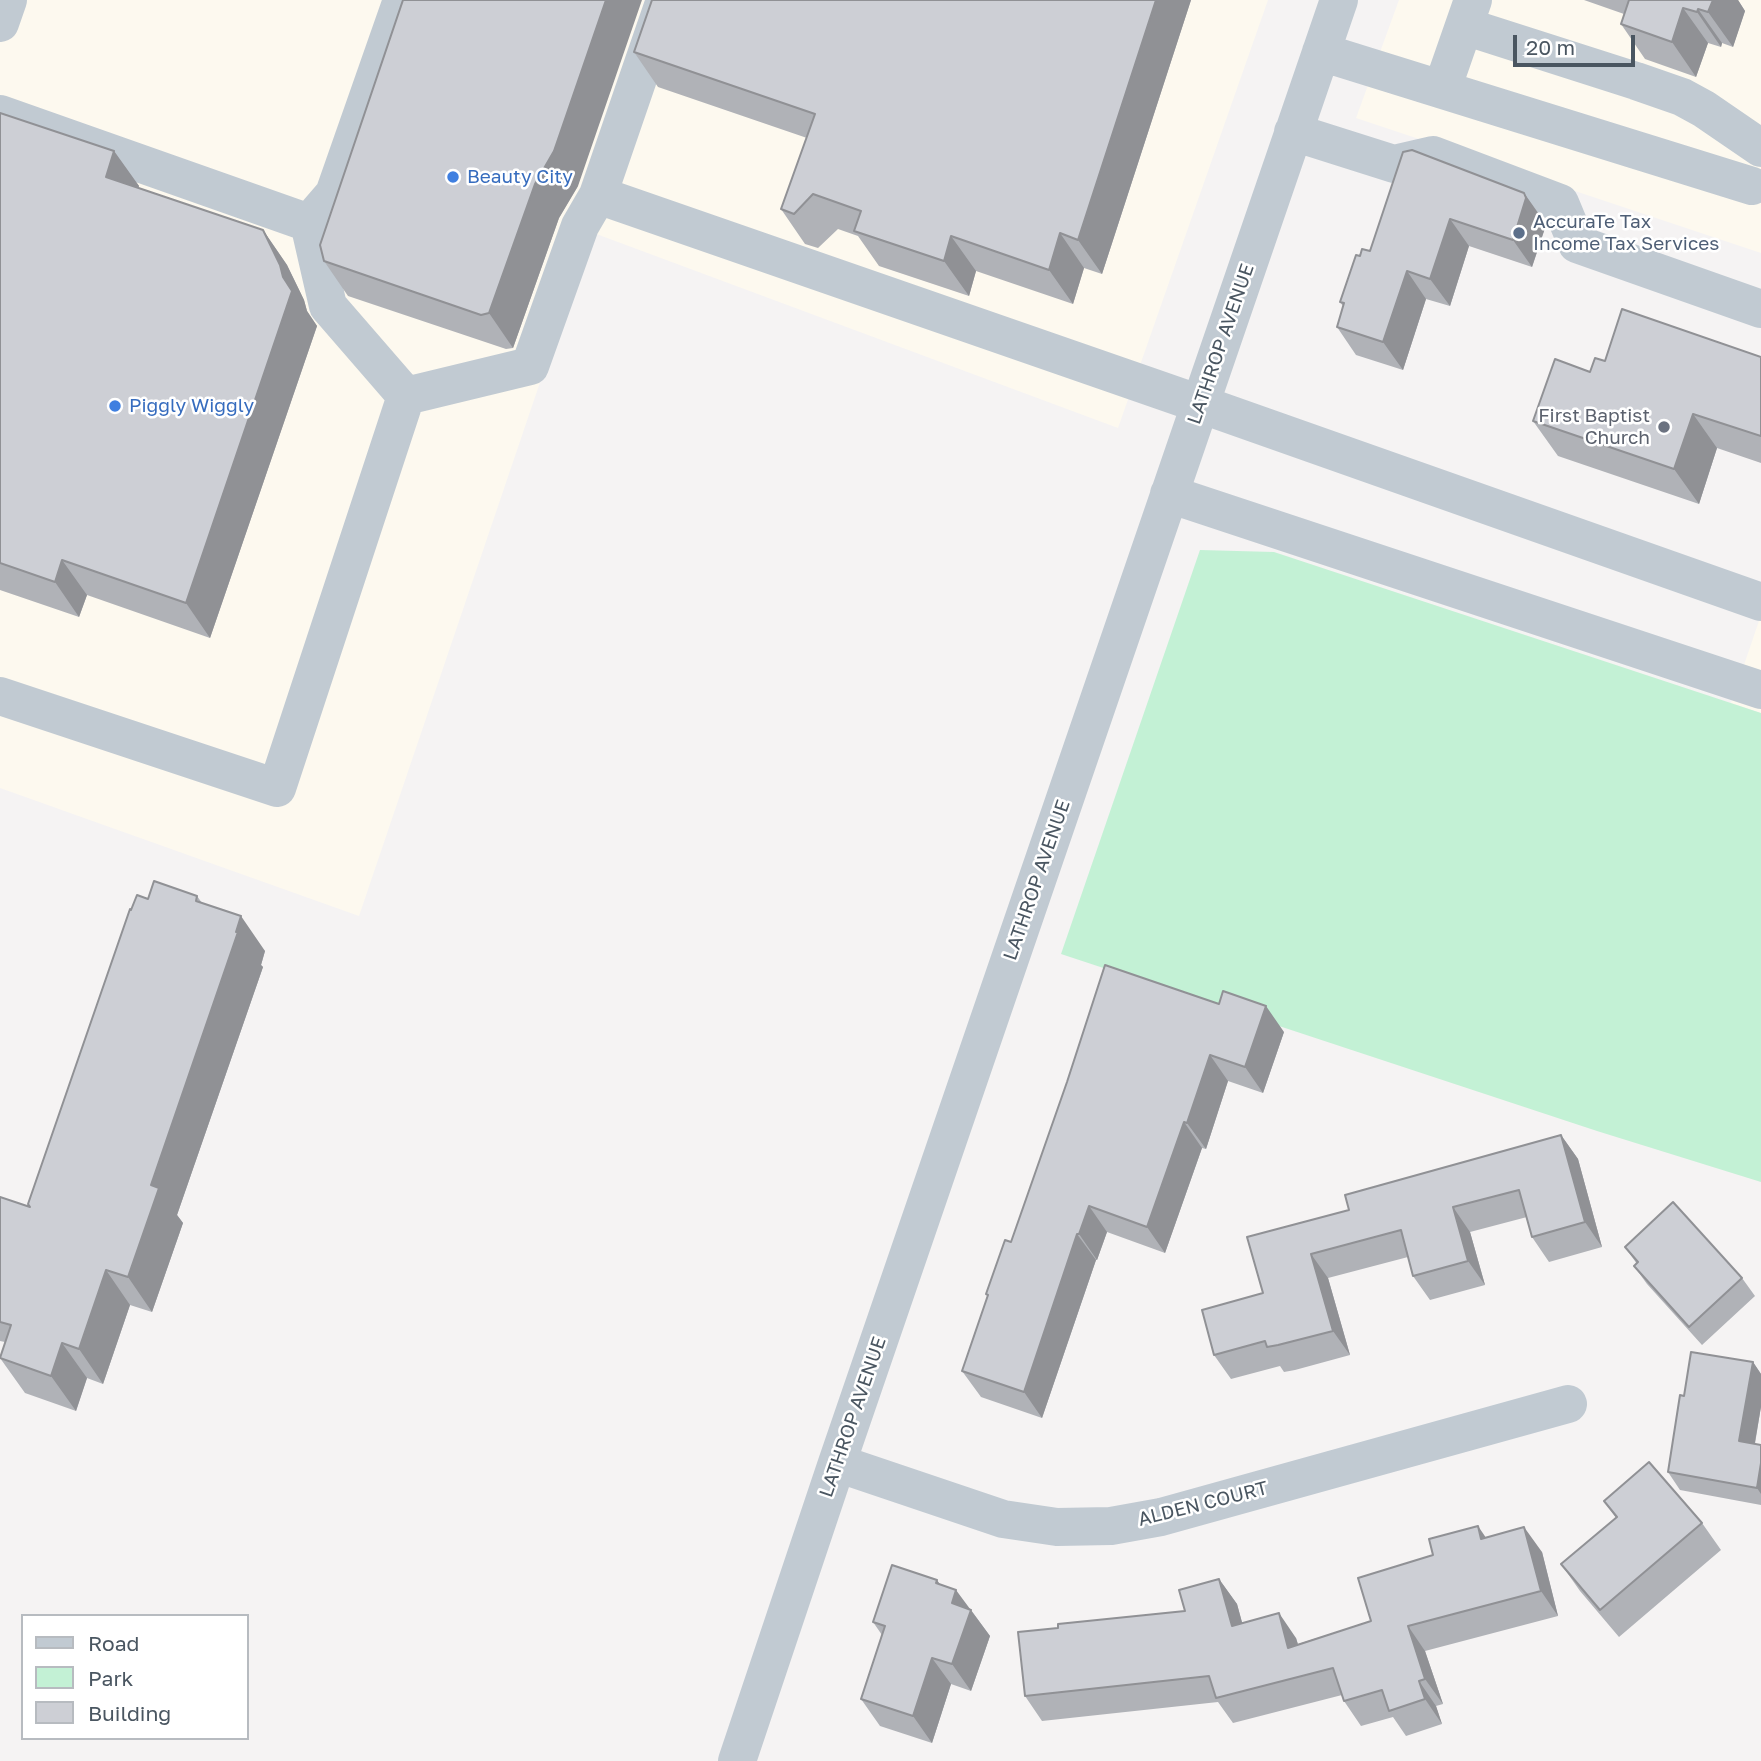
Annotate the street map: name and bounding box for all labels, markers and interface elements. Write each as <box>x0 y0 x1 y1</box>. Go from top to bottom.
scale bar <box>1516 21 1638 65</box>
text: 20 m <box>1526 34 1575 60</box>
place label: Beauty City <box>467 166 573 188</box>
marker: Beauty City <box>445 169 461 185</box>
place label: AccuraTe Tax Income Tax Services <box>1533 211 1719 255</box>
marker: AccuraTe Tax Income Tax Services <box>1511 225 1527 241</box>
street label: LATHROP AVENUE <box>1183 261 1259 427</box>
place label: Piggly Wiggly <box>129 395 254 417</box>
marker: Piggly Wiggly <box>107 398 123 414</box>
place label: First Baptist Church <box>1538 405 1650 449</box>
marker: First Baptist Church <box>1656 419 1672 435</box>
street label: LATHROP AVENUE <box>999 797 1075 963</box>
street label: LATHROP AVENUE <box>815 1334 891 1500</box>
street label: ALDEN COURT <box>1136 1477 1270 1531</box>
legend <box>21 1614 248 1740</box>
text: Road <box>88 1630 139 1656</box>
text: Park <box>88 1665 133 1691</box>
text: Building <box>88 1700 171 1726</box>

